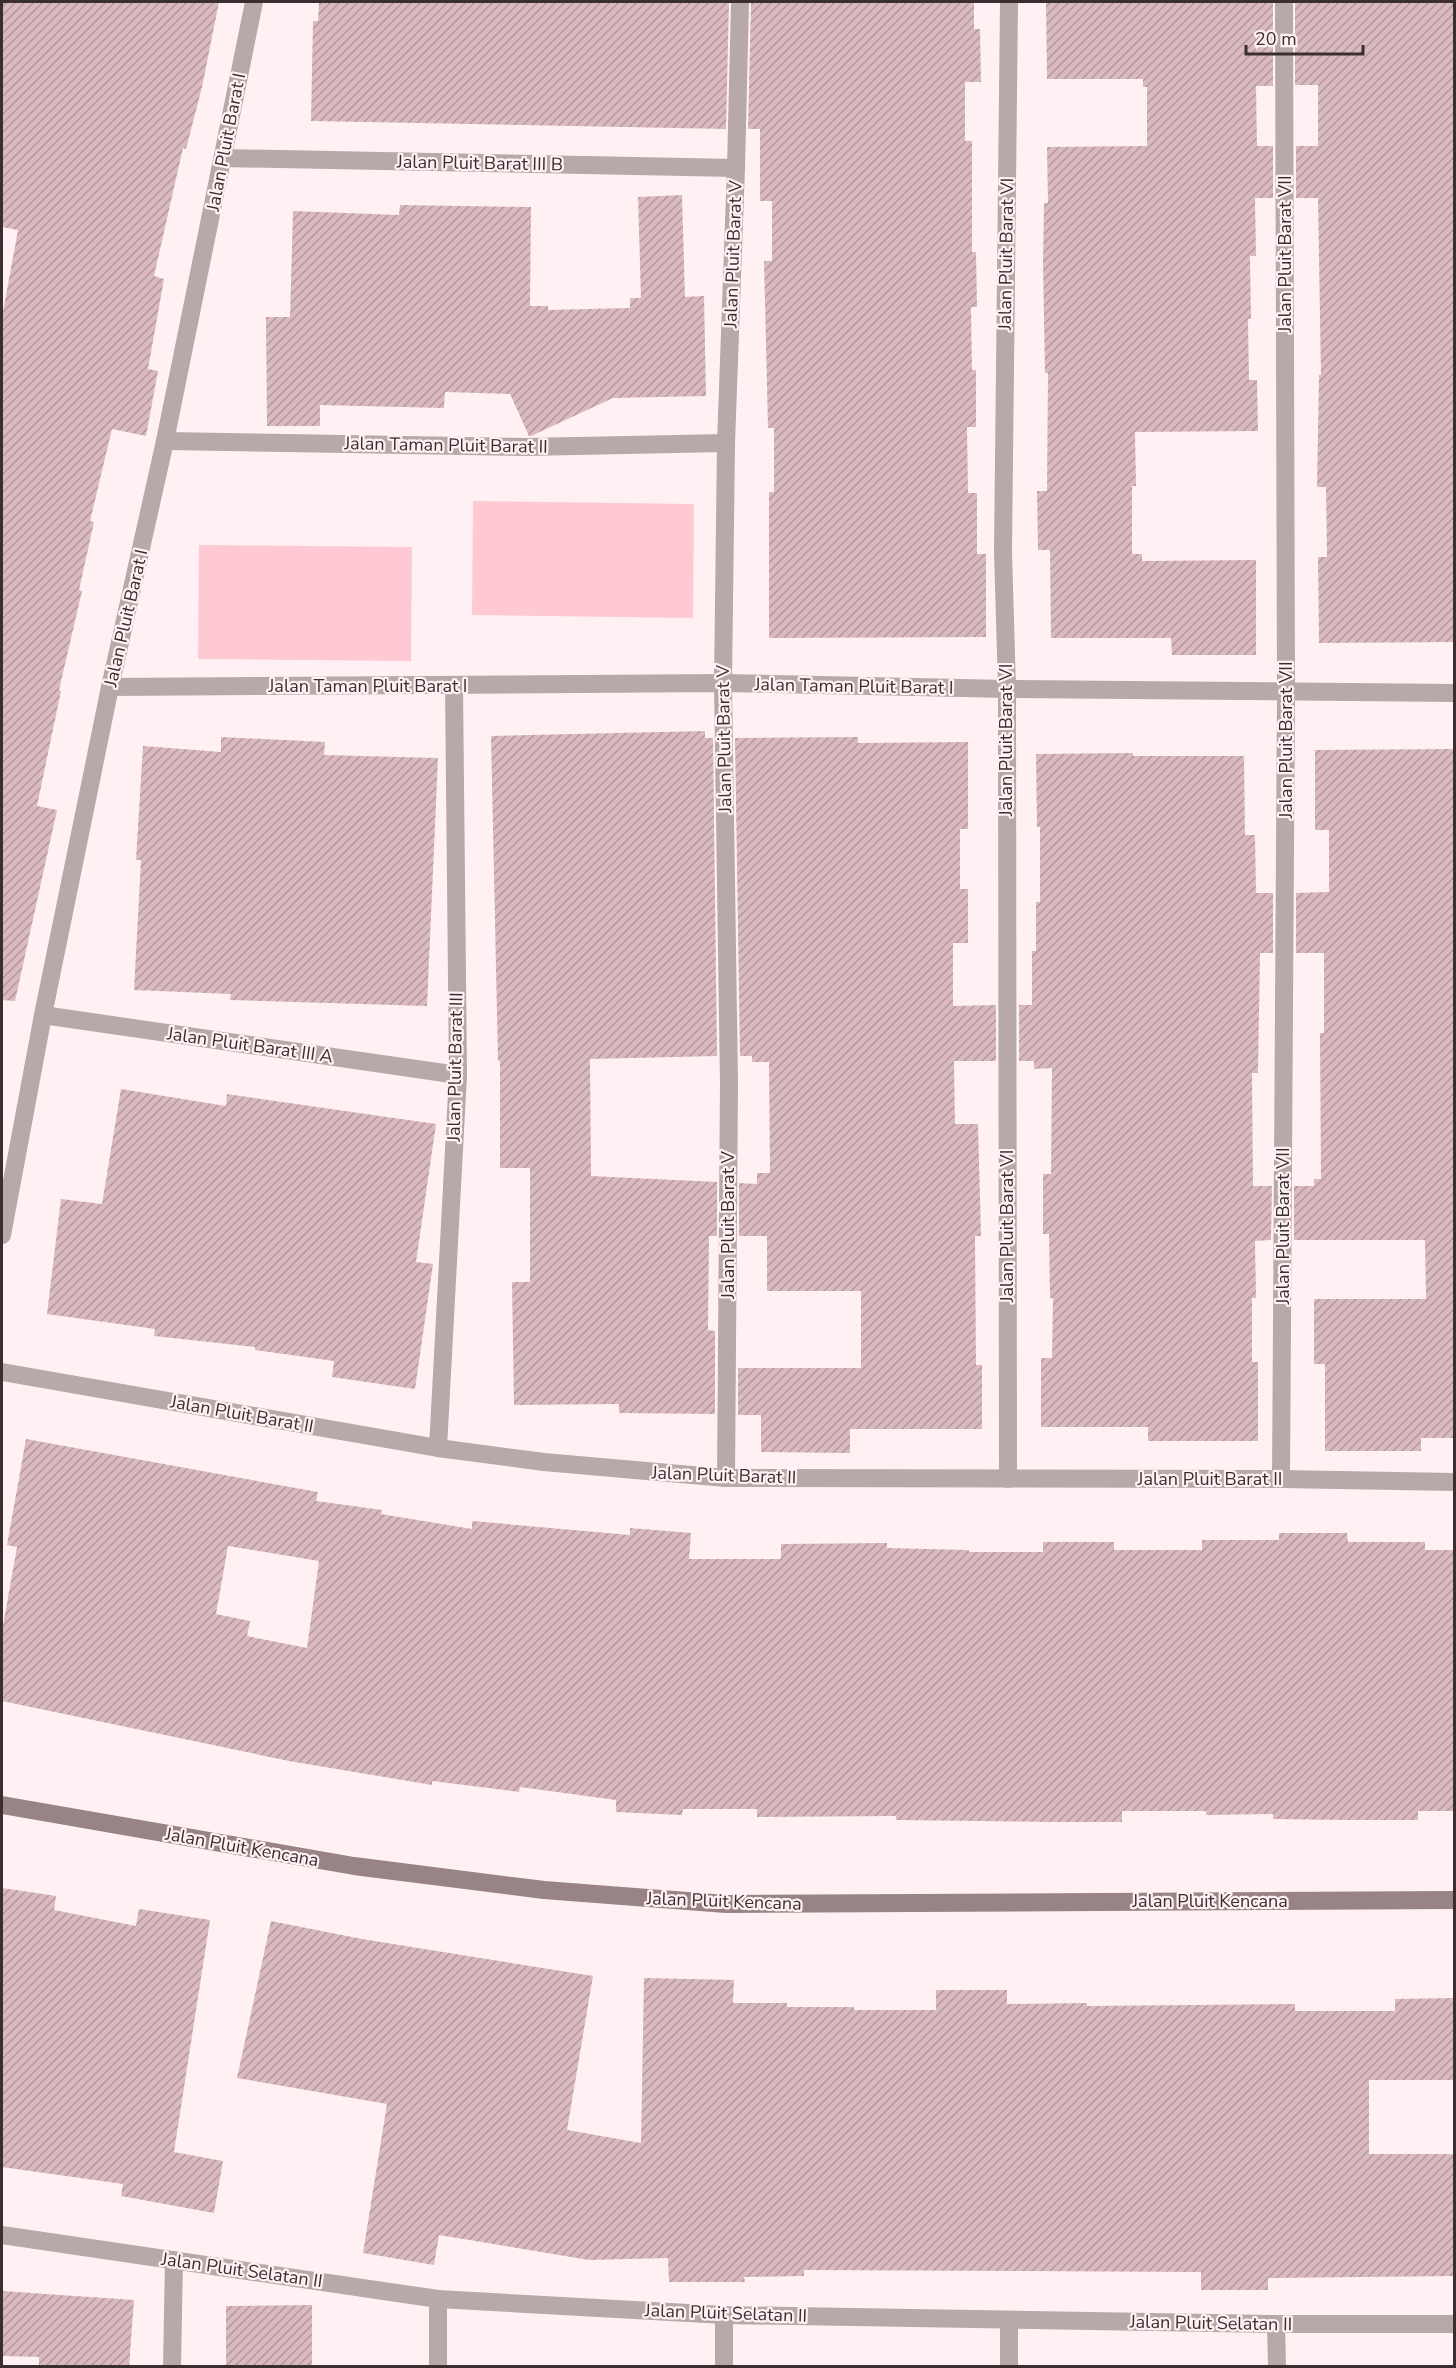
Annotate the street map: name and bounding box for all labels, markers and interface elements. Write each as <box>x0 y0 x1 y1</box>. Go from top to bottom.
scale bar <box>1246 18 1363 56</box>
text: 20 m <box>1255 27 1297 51</box>
street label: Jalan Pluit Barat I <box>201 71 251 214</box>
street label: Jalan Pluit Barat III B <box>396 150 563 176</box>
street label: Jalan Pluit Barat VII <box>1273 175 1297 334</box>
street label: Jalan Pluit Barat VI <box>993 178 1019 331</box>
street label: Jalan Pluit Barat V <box>718 179 748 329</box>
street label: Jalan Taman Pluit Barat II <box>343 431 548 459</box>
street label: Jalan Pluit Barat I <box>98 547 153 690</box>
street label: Jalan Pluit Barat VII <box>1274 661 1298 820</box>
street label: Jalan Pluit Barat V <box>711 664 737 814</box>
street label: Jalan Pluit Barat VI <box>994 664 1018 817</box>
street label: Jalan Taman Pluit Barat I <box>753 672 954 700</box>
street label: Jalan Taman Pluit Barat I <box>268 674 467 698</box>
street label: Jalan Pluit Barat III <box>442 992 468 1143</box>
street label: Jalan Pluit Barat III A <box>165 1021 334 1069</box>
street label: Jalan Pluit Barat VII <box>1271 1147 1295 1306</box>
street label: Jalan Pluit Barat V <box>716 1150 740 1300</box>
street label: Jalan Pluit Barat VI <box>995 1150 1019 1303</box>
street label: Jalan Pluit Barat II <box>168 1389 315 1438</box>
street label: Jalan Pluit Barat II <box>650 1460 797 1490</box>
street label: Jalan Pluit Barat II <box>1137 1467 1282 1491</box>
street label: Jalan Pluit Kencana <box>162 1822 321 1872</box>
street label: Jalan Pluit Kencana <box>645 1886 802 1916</box>
street label: Jalan Pluit Kencana <box>1131 1889 1288 1913</box>
street label: Jalan Pluit Selatan II <box>159 2247 324 2293</box>
street label: Jalan Pluit Selatan II <box>643 2298 808 2328</box>
street label: Jalan Pluit Selatan II <box>1129 2310 1292 2336</box>

